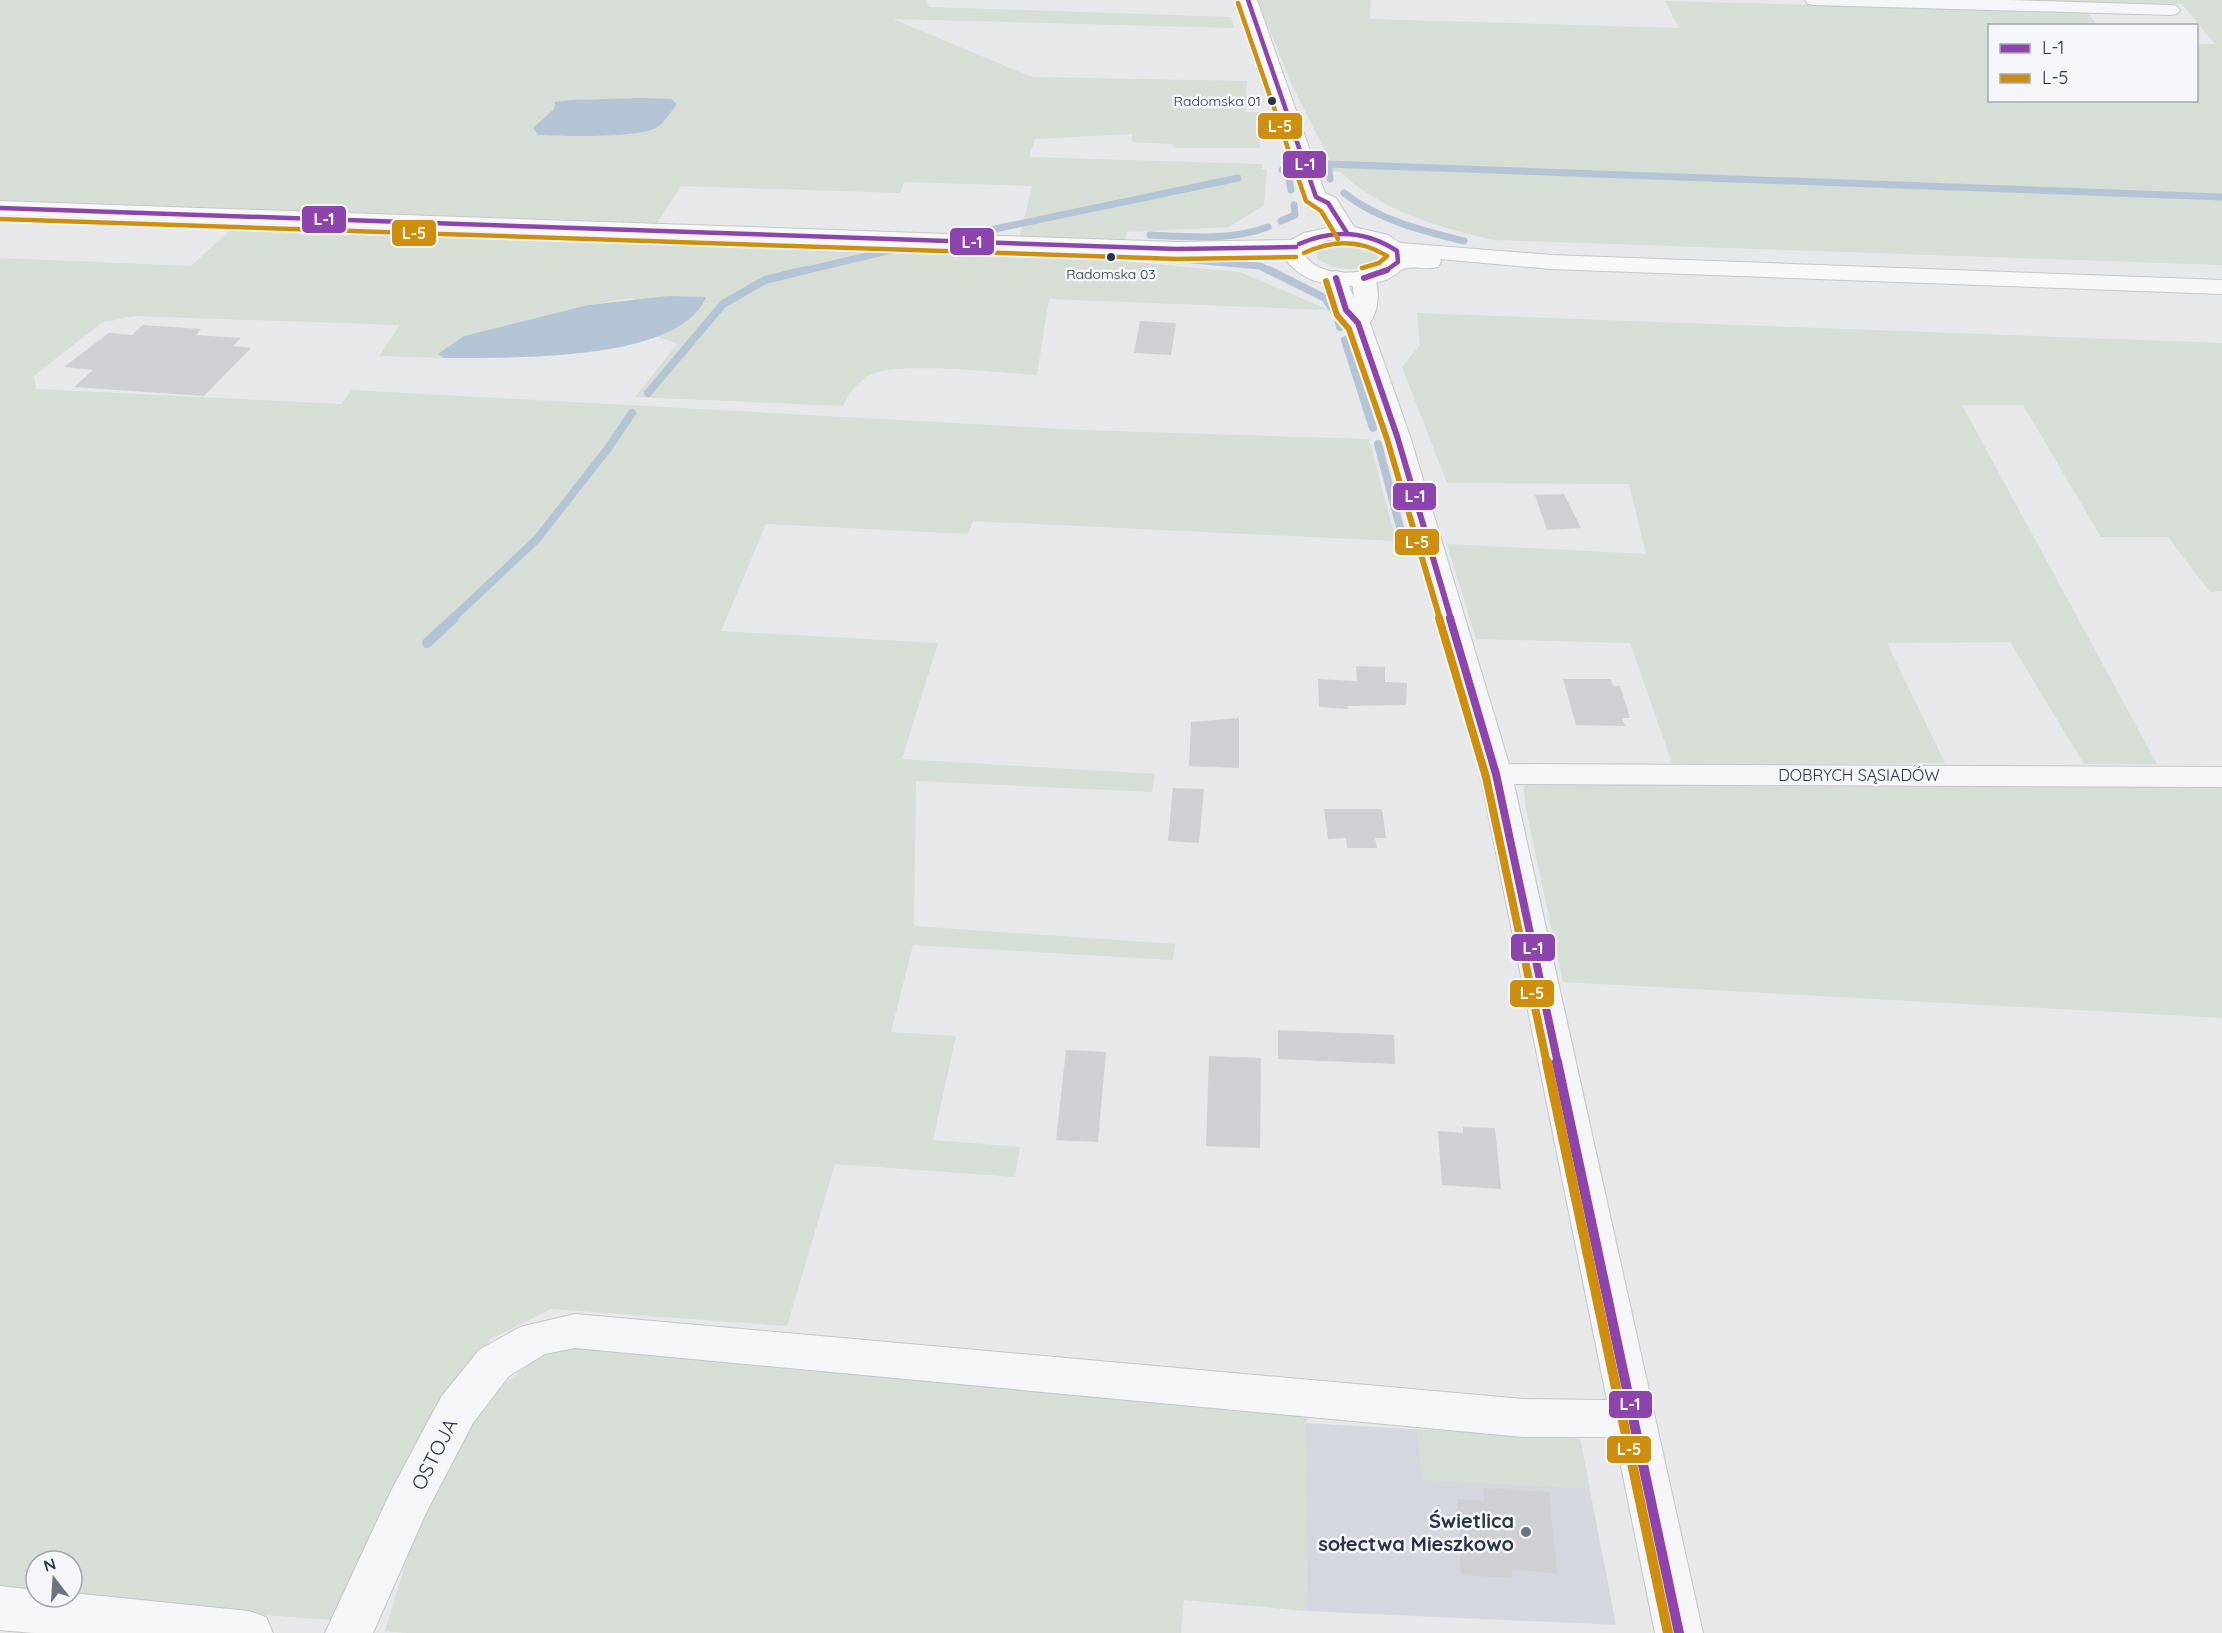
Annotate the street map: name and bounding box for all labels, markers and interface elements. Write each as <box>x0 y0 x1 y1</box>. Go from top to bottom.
legend <box>1988 24 2198 102</box>
text: L-1 <box>2042 36 2064 59</box>
text: L-5 <box>2042 66 2068 89</box>
place label: Radomska 01 <box>1174 92 1261 110</box>
marker: Radomska 01 <box>1266 95 1278 107</box>
line badge: L-5 <box>1257 112 1303 140</box>
text: L-5 <box>1268 116 1292 136</box>
line badge: L-1 <box>1282 150 1327 179</box>
text: L-1 <box>1295 154 1315 174</box>
line badge: L-1 <box>301 205 347 234</box>
text: L-1 <box>314 209 334 229</box>
line badge: L-5 <box>391 219 437 247</box>
text: L-5 <box>402 223 426 243</box>
line badge: L-1 <box>949 227 995 256</box>
text: L-1 <box>962 232 982 252</box>
marker: Radomska 03 <box>1105 251 1117 263</box>
place label: Radomska 03 <box>1066 265 1156 283</box>
line badge: L-1 <box>1392 482 1437 511</box>
text: L-1 <box>1405 486 1425 506</box>
line badge: L-5 <box>1394 528 1440 556</box>
text: L-5 <box>1405 532 1429 552</box>
street label: DOBRYCH SĄSIADÓW <box>1778 765 1940 785</box>
line badge: L-1 <box>1510 933 1556 962</box>
text: L-1 <box>1523 938 1543 958</box>
line badge: L-5 <box>1509 979 1555 1008</box>
text: L-5 <box>1520 983 1544 1003</box>
line badge: L-1 <box>1608 1390 1653 1419</box>
text: L-1 <box>1620 1394 1640 1414</box>
street label: OSTOJA <box>405 1414 463 1494</box>
line badge: L-5 <box>1606 1435 1652 1464</box>
text: L-5 <box>1617 1439 1641 1459</box>
place label: Świetlica sołectwa Mieszkowo <box>1318 1508 1514 1556</box>
marker: Świetlica sołectwa Mieszkowo <box>1519 1525 1533 1539</box>
north arrow <box>24 1549 84 1609</box>
text: N <box>41 1553 58 1576</box>

